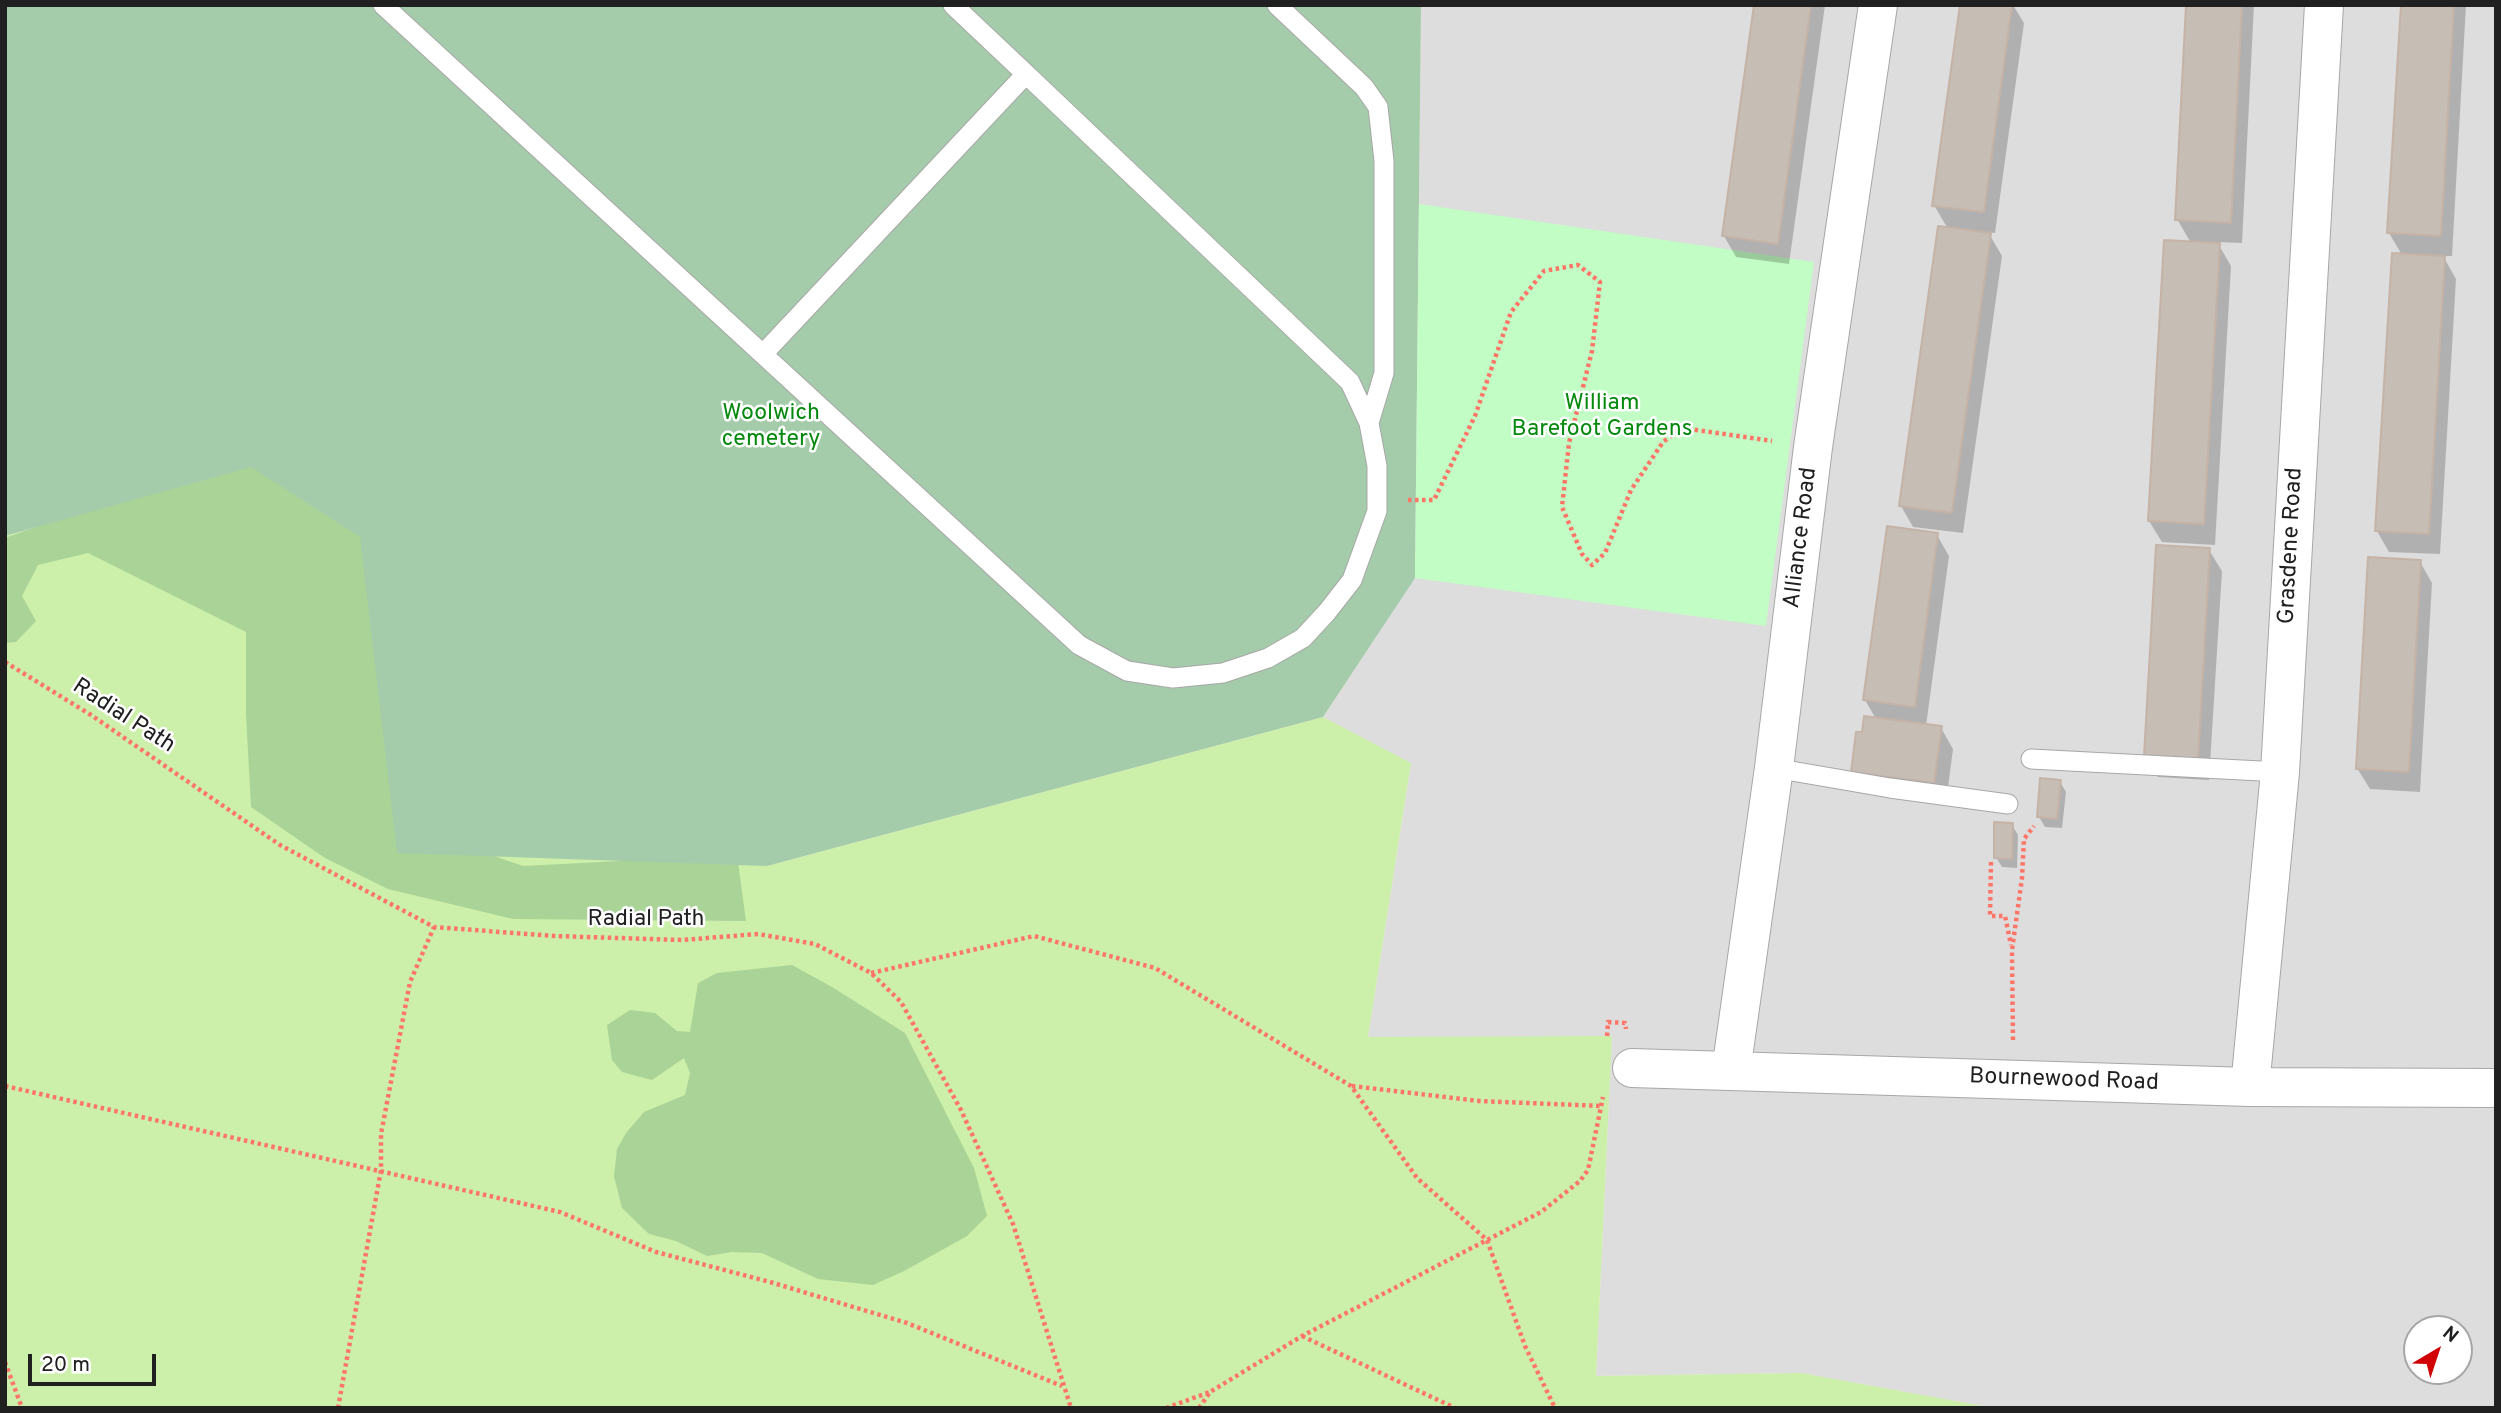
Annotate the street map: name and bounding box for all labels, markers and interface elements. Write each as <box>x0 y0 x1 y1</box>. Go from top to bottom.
park label: William Barefoot Gardens <box>1512 390 1692 444</box>
park label: Woolwich cemetery <box>722 400 820 454</box>
street label: Alliance Road <box>1780 466 1824 610</box>
street label: Grasdene Road <box>2274 467 2310 625</box>
street label: Radial Path <box>67 674 179 760</box>
street label: Radial Path <box>588 906 704 934</box>
street label: Bournewood Road <box>1969 1064 2159 1098</box>
north arrow <box>2403 1315 2473 1385</box>
text: N <box>2437 1322 2463 1349</box>
scale bar <box>32 1340 159 1384</box>
text: 20 m <box>41 1352 90 1379</box>

